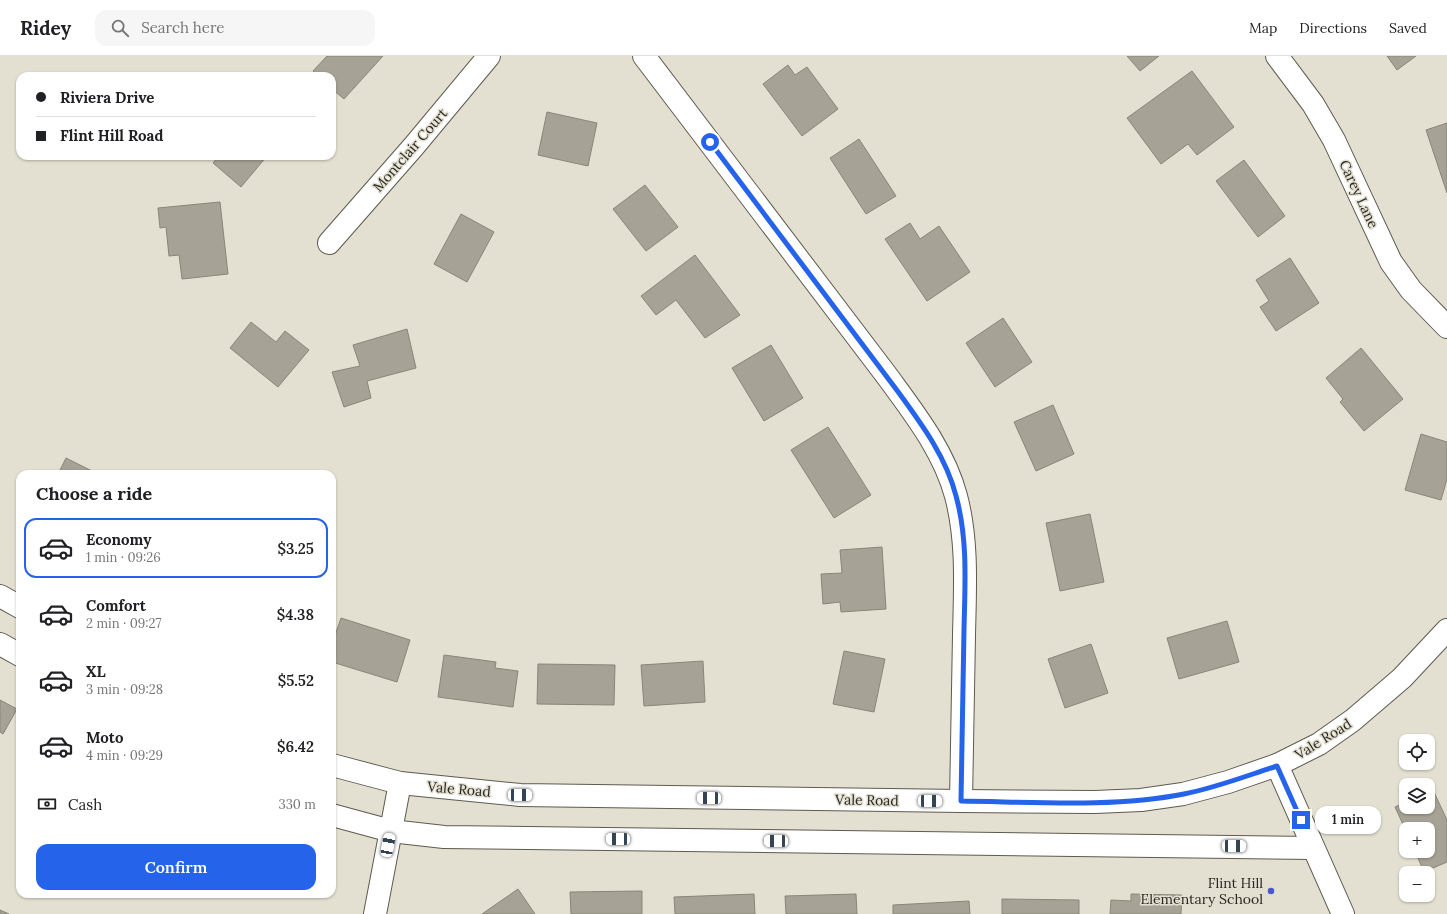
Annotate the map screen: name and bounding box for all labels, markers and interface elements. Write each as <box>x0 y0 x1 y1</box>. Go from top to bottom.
search box <box>95 10 375 46</box>
text: Ridey <box>20 16 71 40</box>
icon: search <box>109 17 131 39</box>
text: Search here <box>141 18 224 37</box>
text: Map <box>1249 19 1277 37</box>
text: Directions <box>1299 19 1367 37</box>
text: Saved <box>1389 19 1427 37</box>
text: Riviera Drive <box>60 88 154 107</box>
street label: Montclair Court <box>369 104 452 195</box>
text: Flint Hill Road <box>60 126 163 145</box>
route start <box>701 133 719 151</box>
street label: Carey Lane <box>1335 157 1383 231</box>
text: Choose a ride <box>36 482 152 505</box>
icon: car <box>38 530 74 566</box>
text: Economy <box>86 530 151 549</box>
text: $3.25 <box>277 539 314 558</box>
text: 1 min · 09:26 <box>86 549 161 566</box>
icon: car <box>38 596 74 632</box>
text: Comfort <box>86 596 146 615</box>
text: $4.38 <box>277 605 314 624</box>
text: 2 min · 09:27 <box>86 615 161 632</box>
icon: car <box>38 662 74 698</box>
text: XL <box>86 662 106 681</box>
text: $5.52 <box>278 671 314 690</box>
text: 3 min · 09:28 <box>86 681 163 698</box>
street label: Vale Road <box>1290 715 1355 764</box>
icon: car <box>38 728 74 764</box>
text: Moto <box>86 728 123 747</box>
map controls <box>1399 734 1435 902</box>
button: locate <box>1399 734 1435 770</box>
text: $6.42 <box>277 737 314 756</box>
text: 4 min · 09:29 <box>86 747 163 764</box>
street label: Vale Road <box>426 777 491 801</box>
button: layers <box>1399 778 1435 814</box>
car <box>508 789 532 801</box>
street label: Vale Road <box>834 790 899 810</box>
car <box>697 792 721 804</box>
icon: cash <box>36 793 58 815</box>
text: Cash <box>68 795 102 814</box>
car <box>918 795 942 807</box>
text: 330 m <box>278 796 316 813</box>
callout: 1 min <box>1315 806 1381 834</box>
route end <box>1292 811 1310 829</box>
text: 1 min <box>1332 811 1364 828</box>
button: + <box>1399 822 1435 858</box>
car <box>380 832 396 858</box>
car <box>606 833 630 845</box>
car <box>764 835 788 847</box>
car <box>1222 840 1246 852</box>
button: Confirm <box>36 844 316 890</box>
button: − <box>1399 866 1435 902</box>
place label: Flint Hill Elementary School <box>1140 874 1263 908</box>
marker: Flint Hill Elementary School <box>1266 886 1276 896</box>

